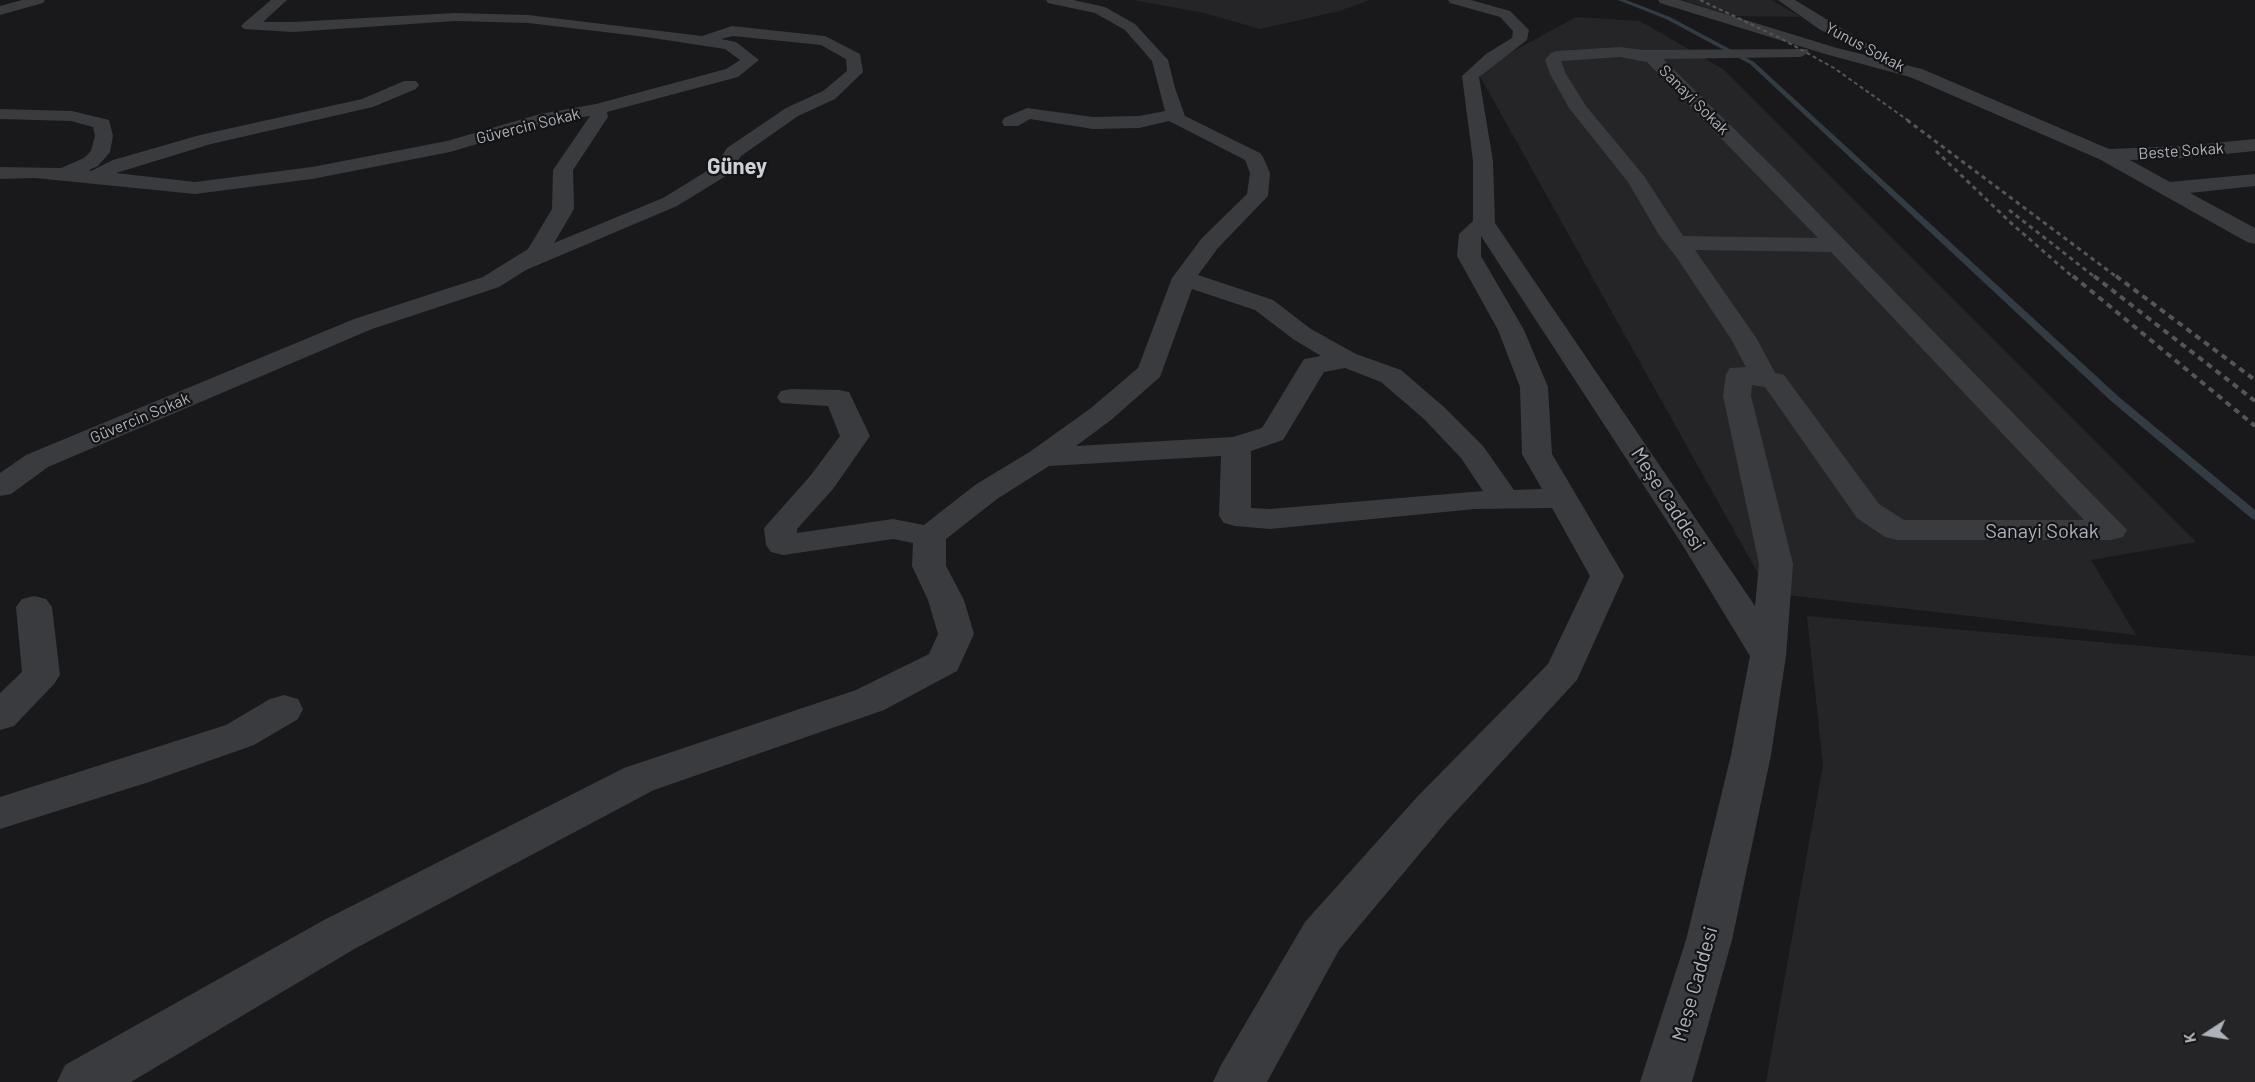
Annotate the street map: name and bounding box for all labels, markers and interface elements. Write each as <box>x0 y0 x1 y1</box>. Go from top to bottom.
street label: Yunus Sokak <box>1822 18 1908 76</box>
street label: Sanayi Sokak <box>1655 61 1733 139</box>
street label: Güvercin Sokak <box>474 104 582 148</box>
street label: Beste Sokak <box>2138 138 2224 164</box>
district label: Güney <box>707 154 767 180</box>
street label: Güvercin Sokak <box>87 388 193 448</box>
street label: Meşe Caddesi <box>1626 443 1710 555</box>
street label: Sanayi Sokak <box>1985 519 2099 543</box>
street label: Meşe Caddesi <box>1667 924 1723 1044</box>
north arrow <box>2177 1004 2237 1064</box>
text: K <box>2179 1031 2199 1045</box>

